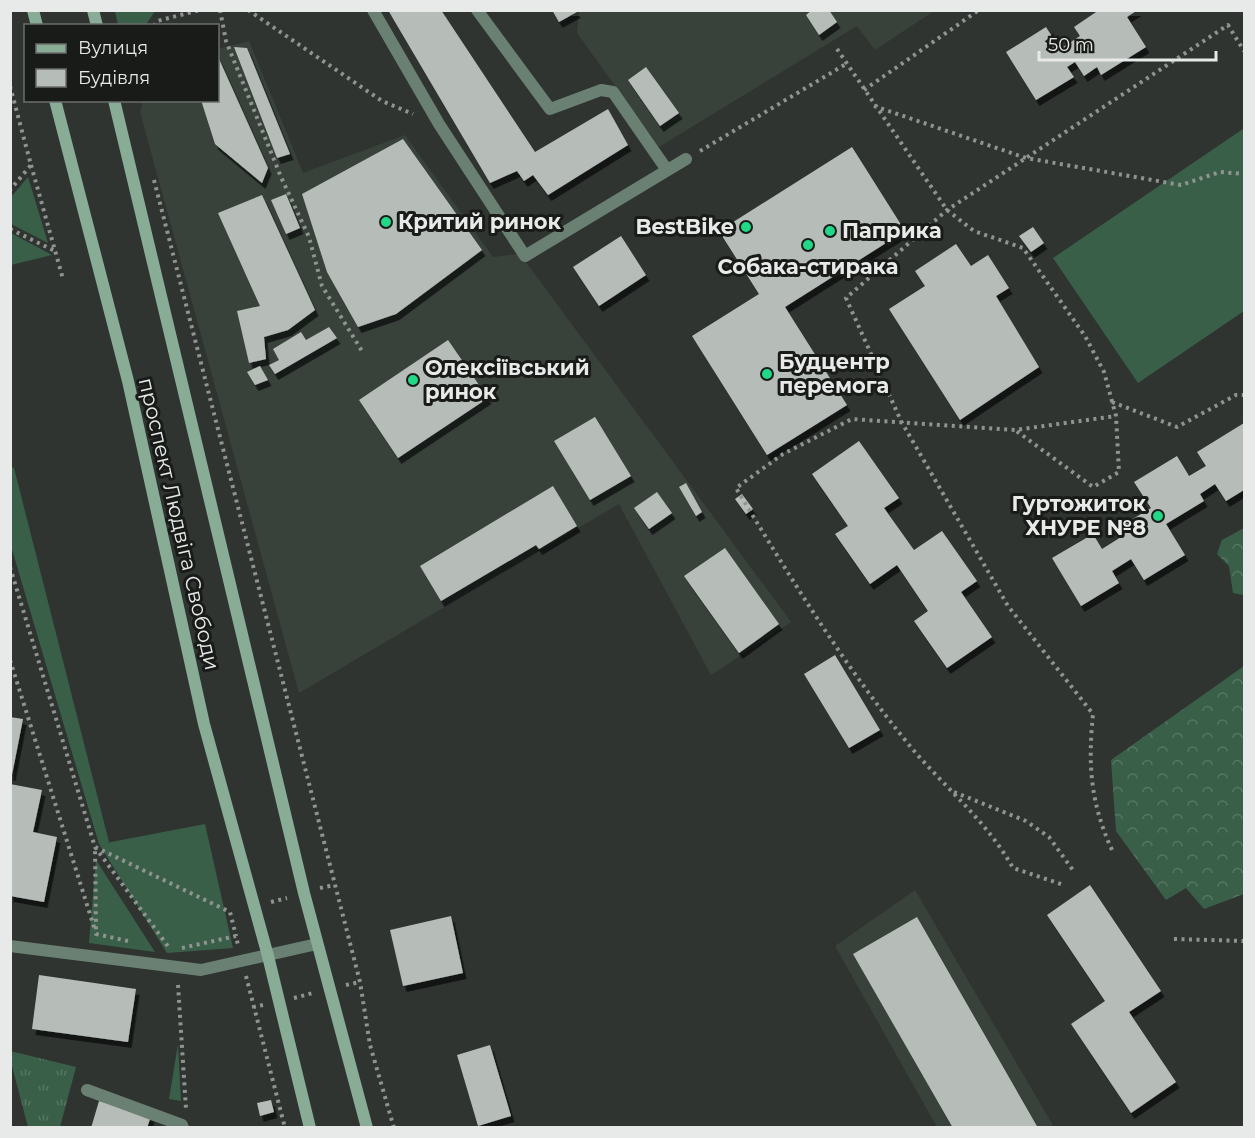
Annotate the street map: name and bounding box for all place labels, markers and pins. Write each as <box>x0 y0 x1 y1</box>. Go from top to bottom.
place label: Критий ринок <box>398 209 561 234</box>
place label: BestBike <box>635 214 734 239</box>
marker: Критий ринок <box>379 215 393 229</box>
place label: Паприка <box>842 218 942 243</box>
marker: BestBike <box>739 220 753 234</box>
marker: Паприка <box>823 224 837 238</box>
marker: Собака-стирака <box>801 238 815 252</box>
place label: Собака-стирака <box>717 254 899 279</box>
place label: Будцентр перемога <box>779 349 890 398</box>
place label: Олексіївський ринок <box>425 355 590 404</box>
marker: Будцентр перемога <box>760 367 774 381</box>
marker: Олексіївський ринок <box>406 373 420 387</box>
place label: Гуртожиток ХНУРЕ №8 <box>1012 491 1147 540</box>
marker: Гуртожиток ХНУРЕ №8 <box>1151 509 1165 523</box>

